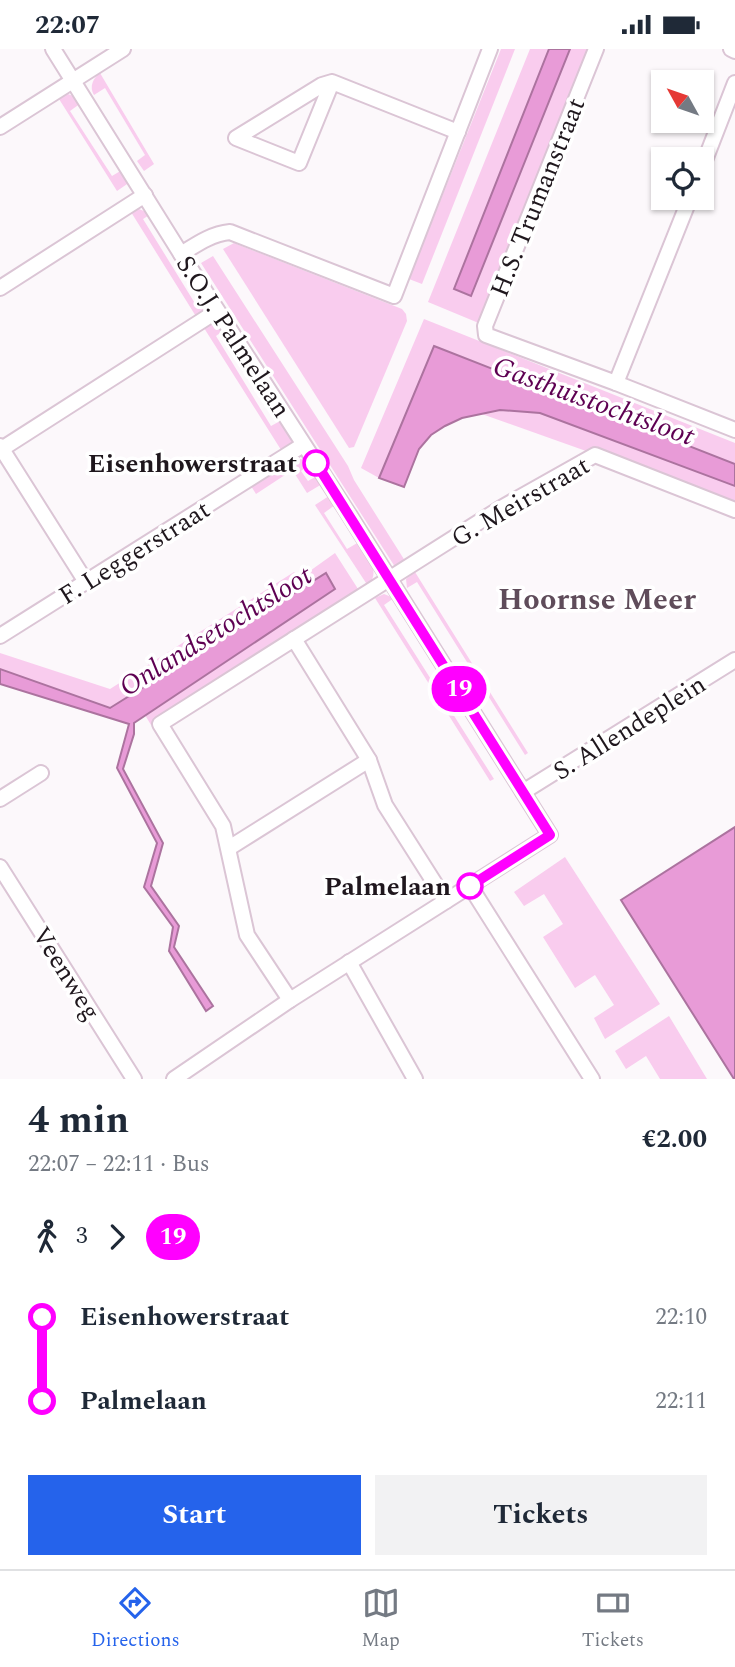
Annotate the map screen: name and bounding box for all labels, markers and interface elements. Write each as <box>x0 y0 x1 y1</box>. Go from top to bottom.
text: 22:07 <box>35 5 100 45</box>
north arrow <box>651 70 714 133</box>
map controls <box>651 70 714 210</box>
street label: H.S. Trumanstraat <box>480 92 596 303</box>
button: locate <box>651 147 714 210</box>
street label: S.O.J. Palmelaan <box>165 247 301 426</box>
water label: Gasthuistochtsloot <box>487 345 701 458</box>
place label: Eisenhowerstraat <box>88 444 297 484</box>
street label: G. Meirstraat <box>444 446 597 558</box>
marker: Eisenhowerstraat <box>303 450 329 476</box>
street label: F. Leggerstraat <box>51 490 218 615</box>
water label: Onlandsetochtsloot <box>111 554 322 708</box>
district label: Hoornse Meer <box>498 577 696 623</box>
street label: S. Allendeplein <box>545 665 714 791</box>
line badge: 19 <box>428 666 490 712</box>
text: 19 <box>446 671 472 707</box>
place label: Palmelaan <box>324 867 451 907</box>
marker: Palmelaan <box>457 873 483 899</box>
street label: Veenweg <box>22 919 111 1028</box>
text: 4 min <box>28 1092 129 1150</box>
text: €2.00 <box>642 1119 707 1159</box>
text: 22:07 – 22:11 · Bus <box>28 1147 210 1182</box>
icon: walk <box>28 1218 66 1256</box>
icon: forward <box>98 1218 136 1256</box>
text: 3 <box>76 1219 88 1254</box>
text: 19 <box>160 1219 186 1255</box>
text: Eisenhowerstraat <box>80 1297 289 1337</box>
text: 22:10 <box>655 1300 707 1335</box>
text: Palmelaan <box>80 1381 207 1421</box>
text: 22:11 <box>655 1384 707 1419</box>
button: Start <box>28 1475 361 1555</box>
button: Tickets <box>375 1475 707 1555</box>
tab: Directions <box>91 1584 180 1655</box>
tab: Map <box>362 1584 400 1655</box>
tab: Tickets <box>582 1584 644 1655</box>

